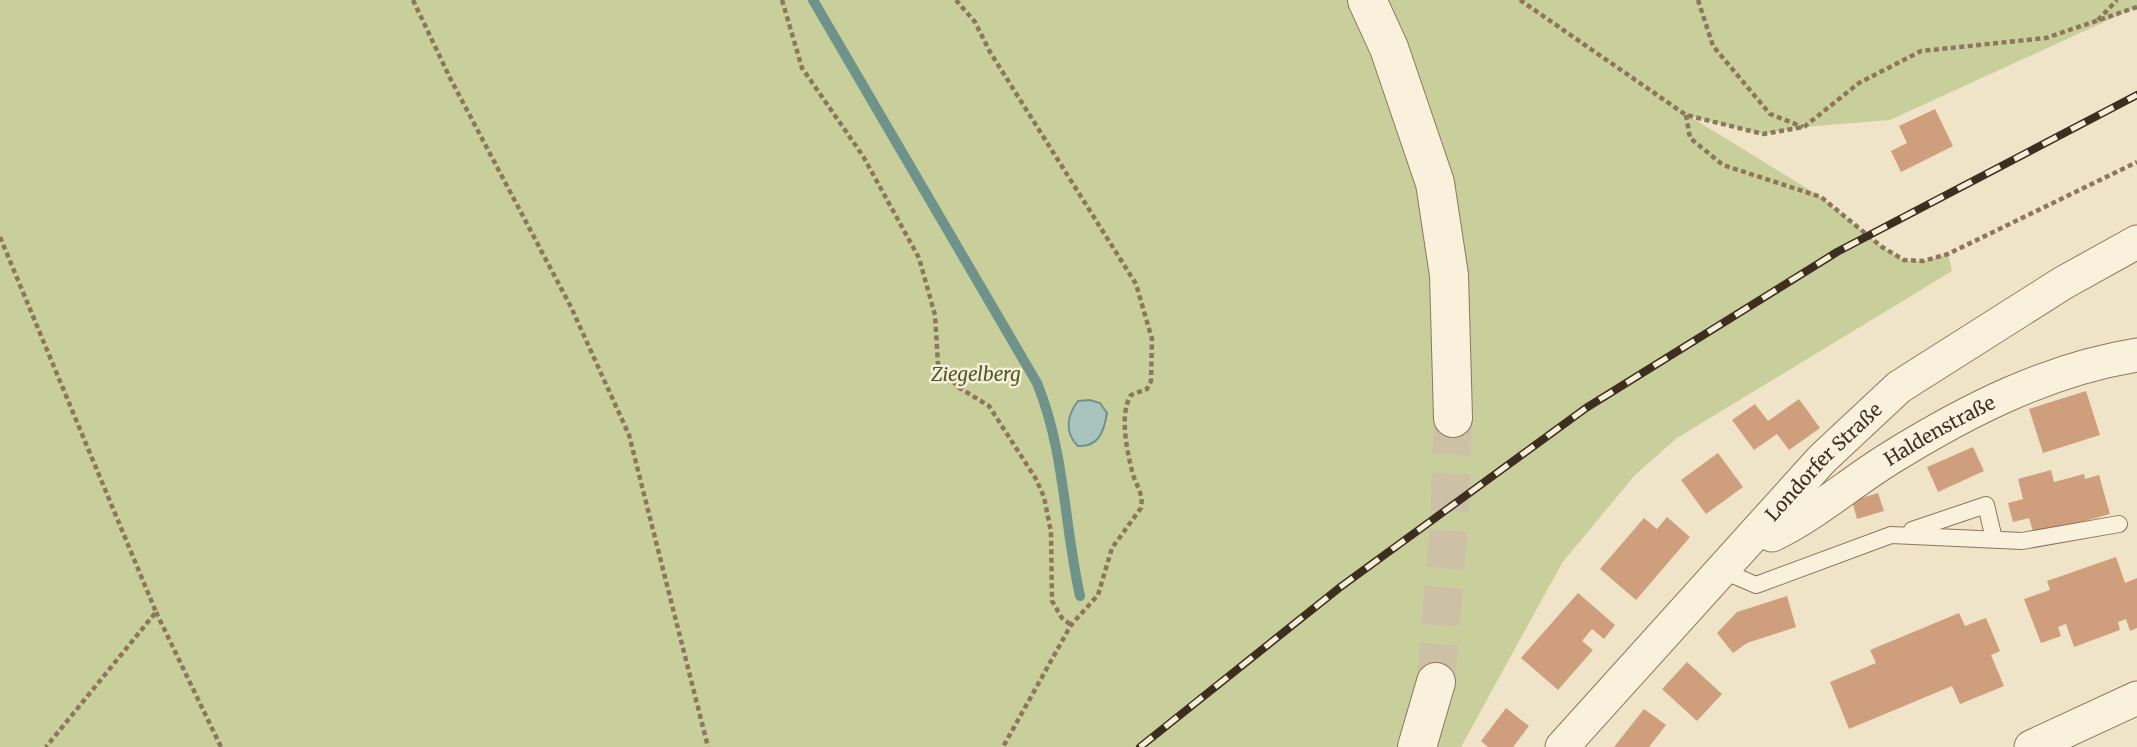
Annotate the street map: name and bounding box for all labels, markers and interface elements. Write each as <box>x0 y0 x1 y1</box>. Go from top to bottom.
park label: Ziegelberg <box>930 362 1021 386</box>
street label: Haldenstraße <box>1879 390 1999 471</box>
street label: Londorfer Straße <box>1760 397 1887 526</box>

